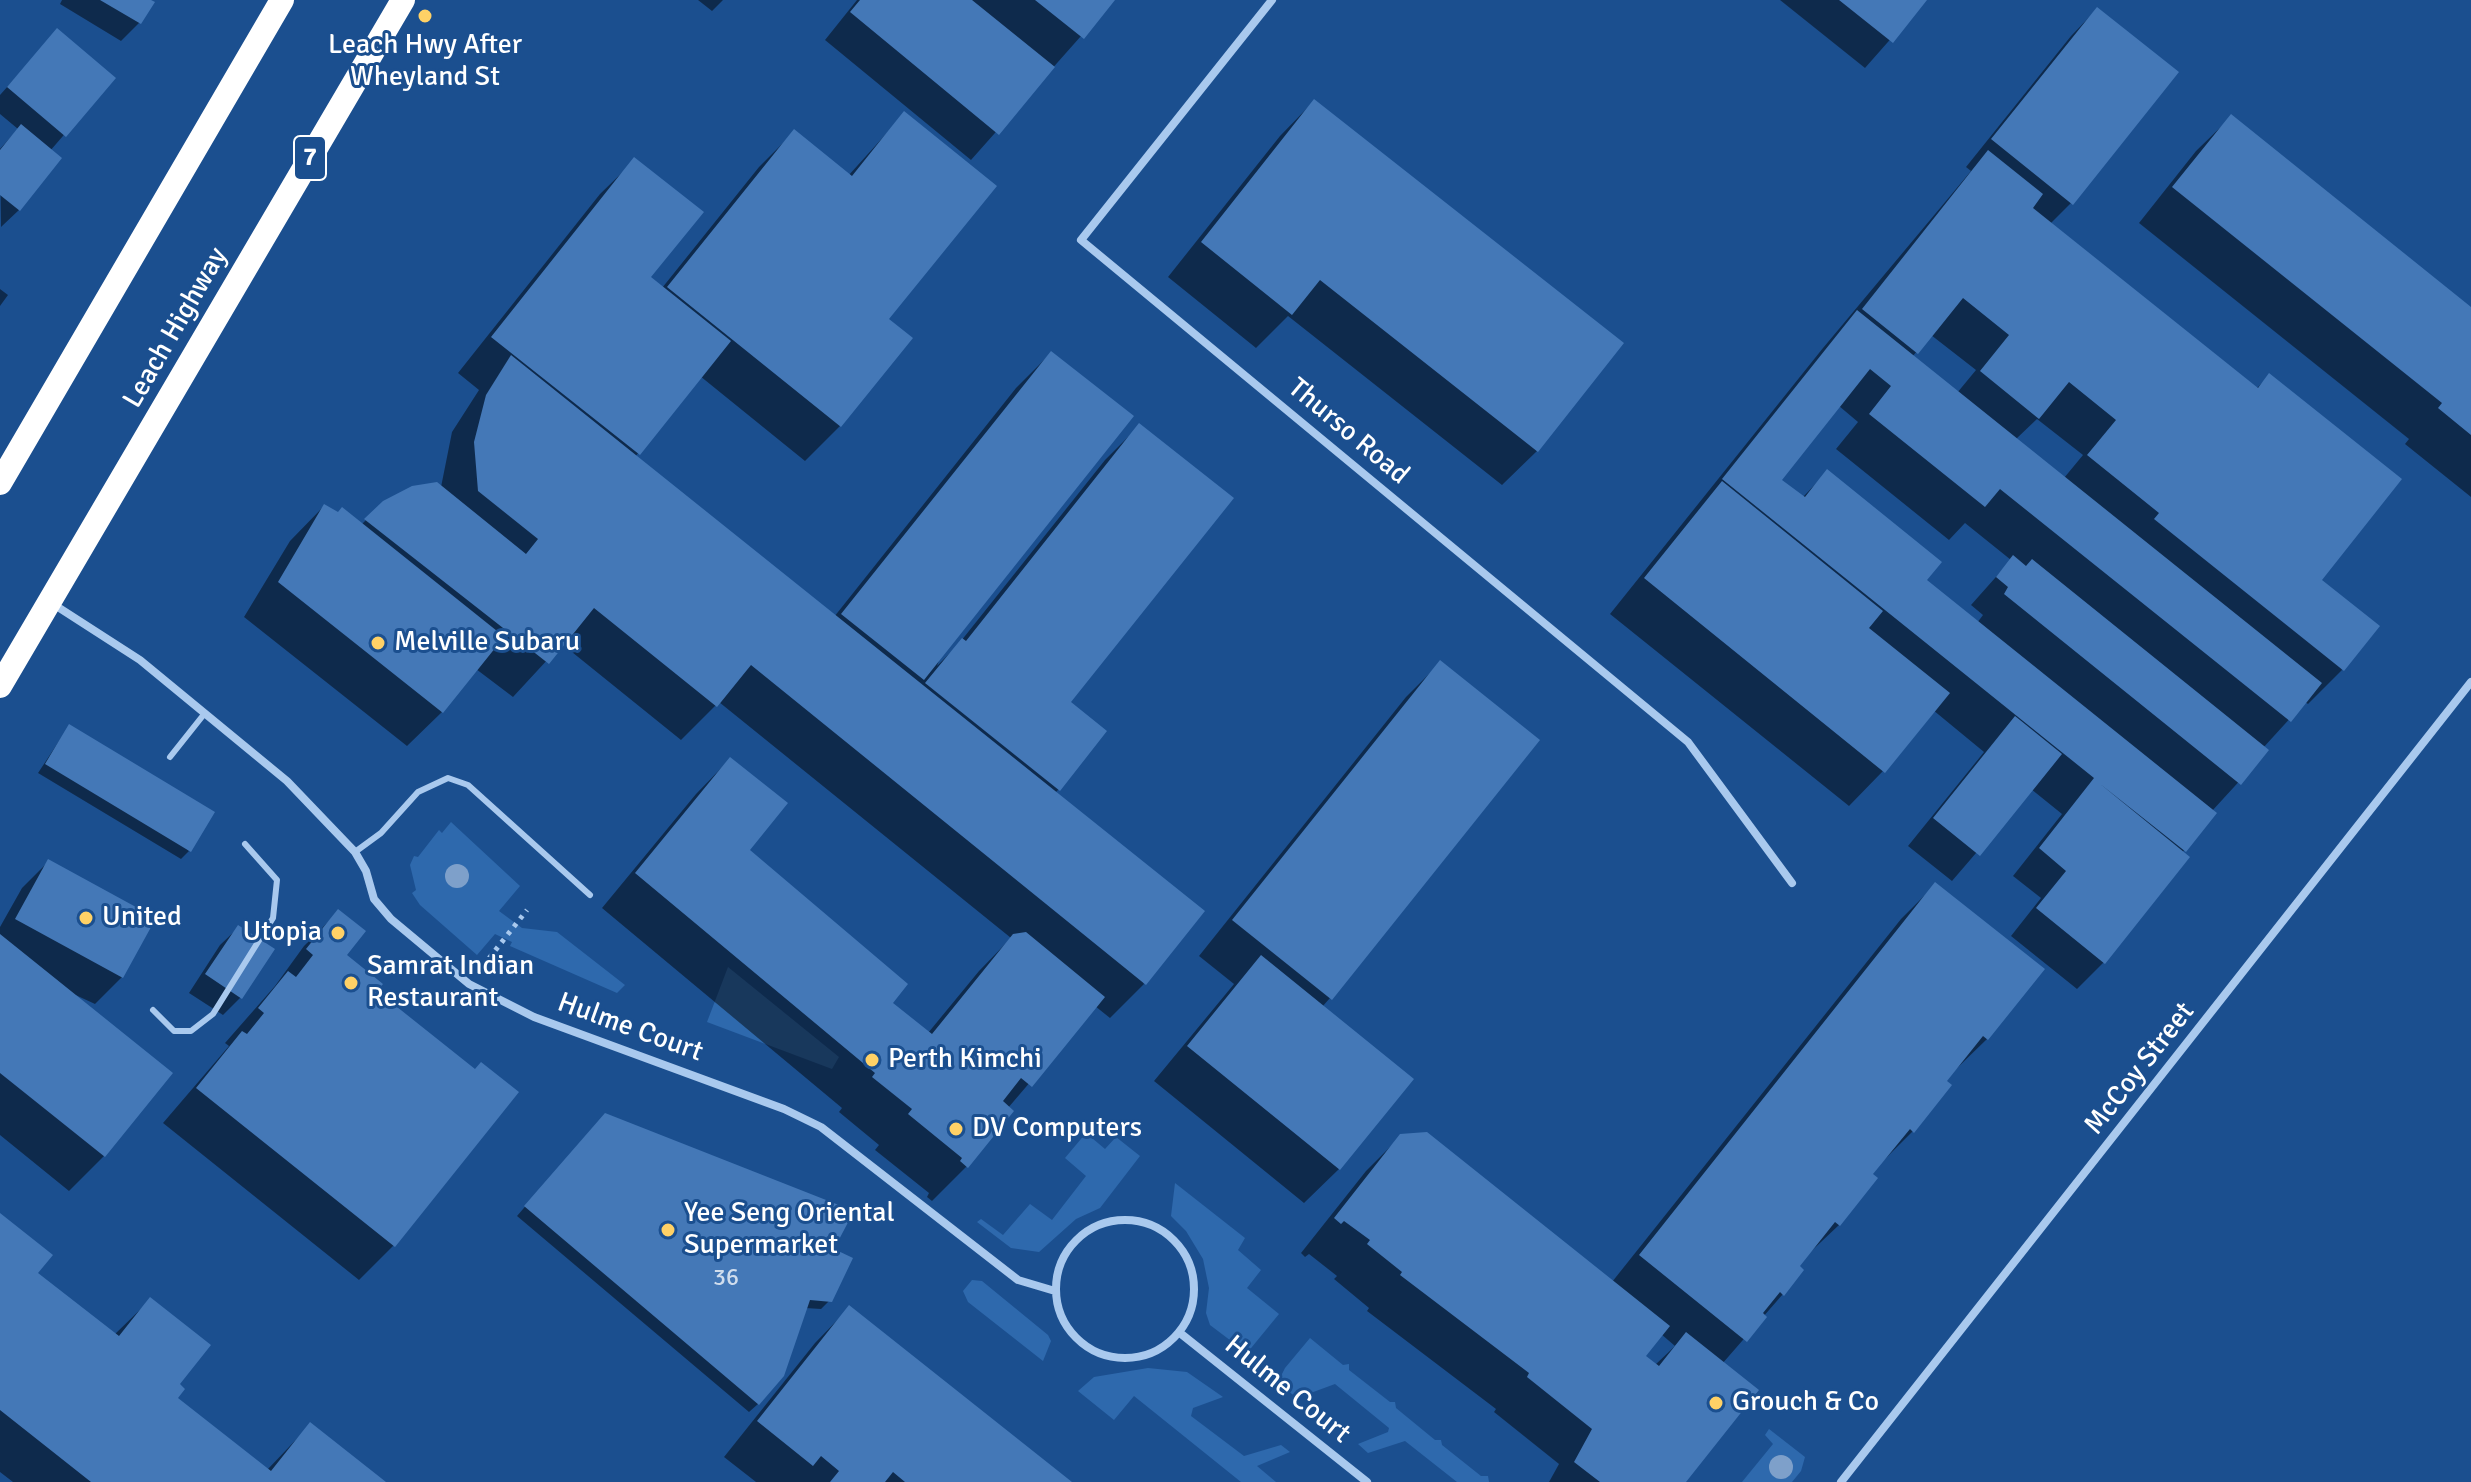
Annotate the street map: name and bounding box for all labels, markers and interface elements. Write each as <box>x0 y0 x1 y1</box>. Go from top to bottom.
marker: Leach Hwy After Wheyland St <box>416 7 434 25</box>
place label: Leach Hwy After Wheyland St <box>328 29 522 95</box>
road number: 7 <box>294 136 326 180</box>
street label: Leach Highway <box>117 242 235 414</box>
street label: Thurso Road <box>1281 372 1415 492</box>
place label: Melville Subaru <box>394 626 580 660</box>
marker: Melville Subaru <box>369 634 387 652</box>
place label: United <box>102 901 182 935</box>
marker: United <box>77 909 95 927</box>
place label: Utopia <box>243 916 322 950</box>
marker: Utopia <box>329 924 347 942</box>
place label: Samrat Indian Restaurant <box>367 950 534 1016</box>
marker: Samrat Indian Restaurant <box>342 974 360 992</box>
street label: Hulme Court <box>553 986 707 1070</box>
street label: McCoy Street <box>2078 996 2202 1142</box>
place label: Perth Kimchi <box>888 1043 1042 1077</box>
marker: Perth Kimchi <box>863 1051 881 1069</box>
place label: DV Computers <box>972 1112 1142 1146</box>
marker: DV Computers <box>947 1120 965 1138</box>
place label: Yee Seng Oriental Supermarket <box>684 1197 895 1263</box>
marker: Yee Seng Oriental Supermarket <box>659 1221 677 1239</box>
house number: 36 <box>713 1265 739 1293</box>
street label: Hulme Court <box>1217 1329 1357 1451</box>
place label: Grouch & Co <box>1732 1386 1879 1420</box>
marker: Grouch & Co <box>1707 1394 1725 1412</box>

